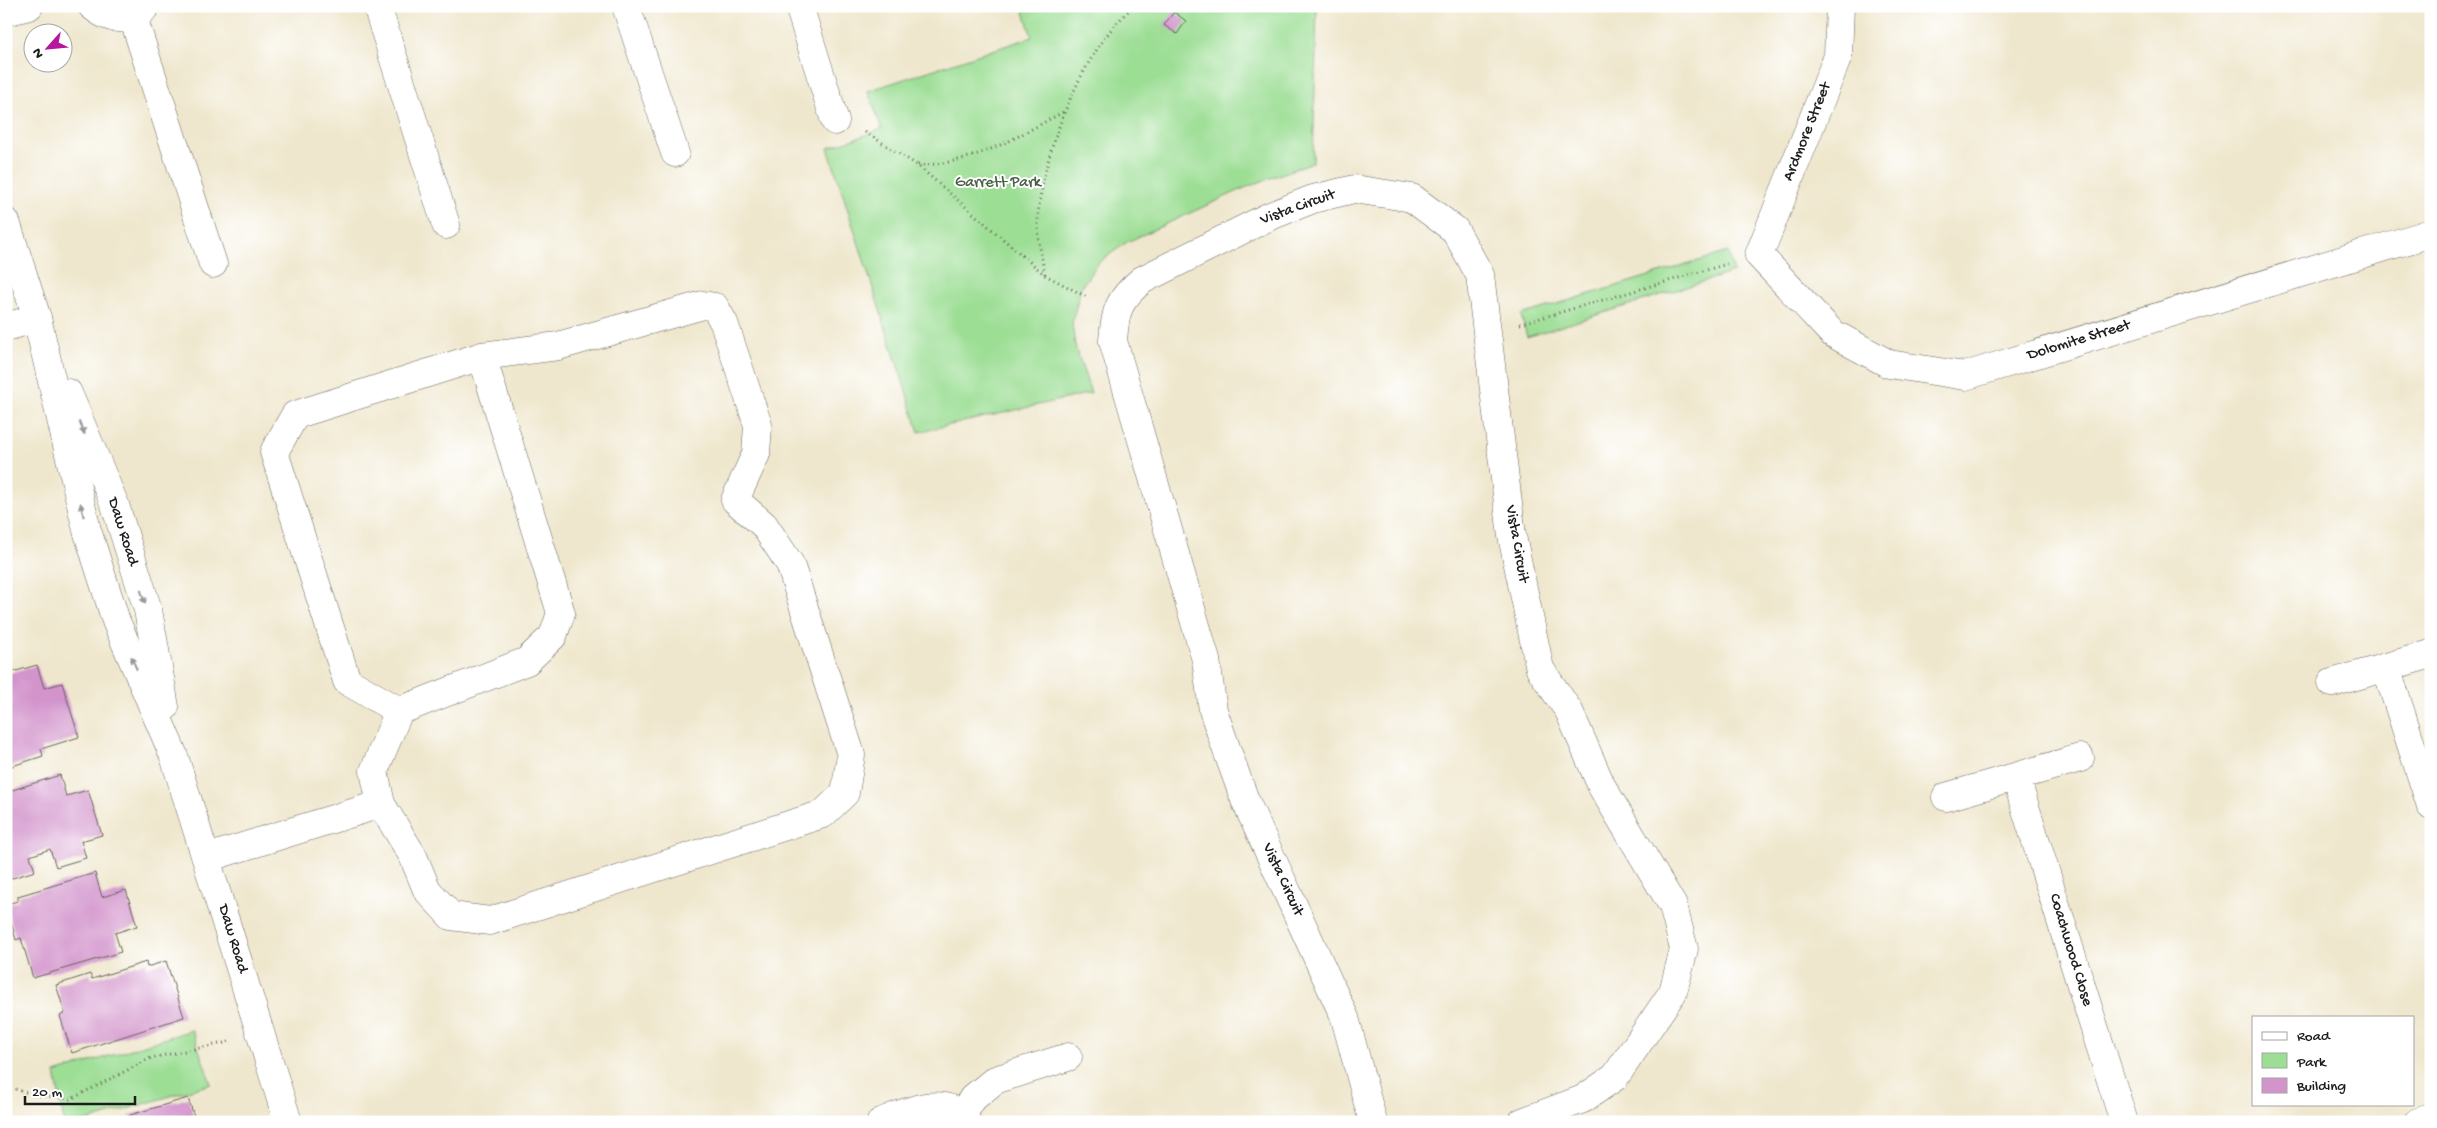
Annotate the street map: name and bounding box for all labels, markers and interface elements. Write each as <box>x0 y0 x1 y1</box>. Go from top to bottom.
north arrow <box>22 22 72 72</box>
text: N <box>29 45 48 61</box>
street label: Ardmore Street <box>1780 79 1837 184</box>
park label: Garrett Park <box>955 174 1043 193</box>
street label: Vista Circuit <box>1257 185 1339 231</box>
street label: Dolomite Street <box>2024 316 2134 366</box>
one-way arrow <box>79 421 87 435</box>
street label: Daw Road <box>102 495 142 570</box>
one-way arrow <box>78 502 86 517</box>
street label: Vista Circuit <box>1500 503 1532 586</box>
one-way arrow <box>140 590 148 605</box>
one-way arrow <box>130 656 138 670</box>
street label: Vista Circuit <box>1256 840 1308 921</box>
street label: Coachwood Close <box>2044 891 2096 1009</box>
street label: Daw Road <box>212 902 252 977</box>
legend <box>2252 1016 2414 1106</box>
text: Road <box>2297 1028 2331 1046</box>
text: Park <box>2296 1054 2327 1072</box>
scale bar <box>25 1073 135 1105</box>
text: Building <box>2296 1078 2346 1096</box>
text: 20 m <box>32 1084 62 1102</box>

